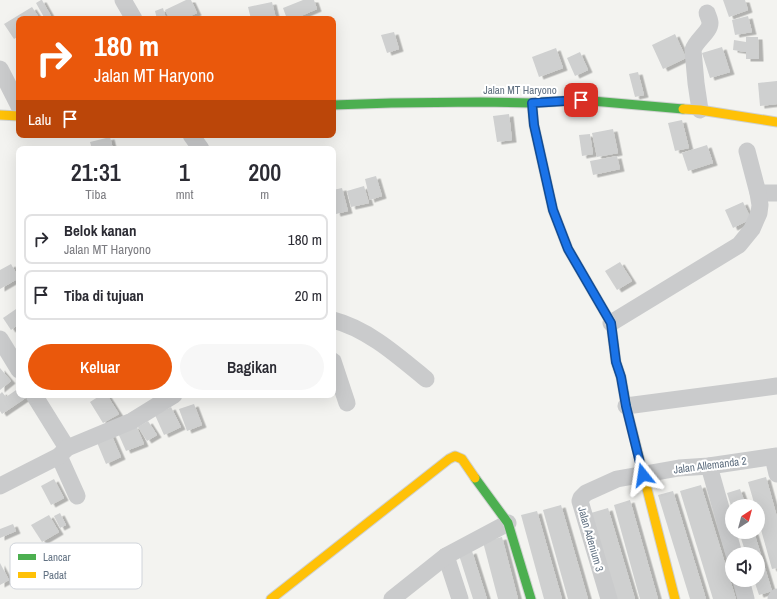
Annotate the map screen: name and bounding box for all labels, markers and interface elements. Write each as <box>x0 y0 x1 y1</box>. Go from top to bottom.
text: 180 m <box>94 27 159 65</box>
icon: right <box>28 32 80 84</box>
text: Jalan MT Haryono <box>94 63 214 88</box>
street label: Jalan MT Haryono <box>483 83 557 97</box>
pin <box>564 83 598 117</box>
icon: arrive <box>570 89 592 111</box>
icon: arrive <box>59 108 81 130</box>
text: Lalu <box>28 109 51 130</box>
text: 21:31 <box>71 156 121 188</box>
text: 1 <box>179 156 190 188</box>
text: 200 <box>248 156 281 188</box>
text: Tiba <box>85 186 106 203</box>
text: mnt <box>176 186 193 203</box>
text: m <box>260 186 269 203</box>
text: Belok kanan <box>64 220 136 241</box>
icon: right <box>30 228 52 250</box>
text: 180 m <box>288 229 322 250</box>
text: Jalan MT Haryono <box>64 241 151 258</box>
icon: arrive <box>30 284 52 306</box>
text: Tiba di tujuan <box>64 285 144 306</box>
text: 20 m <box>295 285 322 306</box>
button: Keluar <box>28 344 172 390</box>
button: Bagikan <box>180 344 324 390</box>
position arrow <box>622 454 664 496</box>
street label: Jalan Allemanda 2 <box>673 454 747 476</box>
north arrow <box>725 499 765 539</box>
map controls <box>725 499 765 587</box>
street label: Jalan Adenium 3 <box>575 505 607 573</box>
legend <box>10 543 142 589</box>
button: sound <box>725 547 765 587</box>
text: Lancar <box>43 550 71 564</box>
text: Padat <box>43 568 67 582</box>

